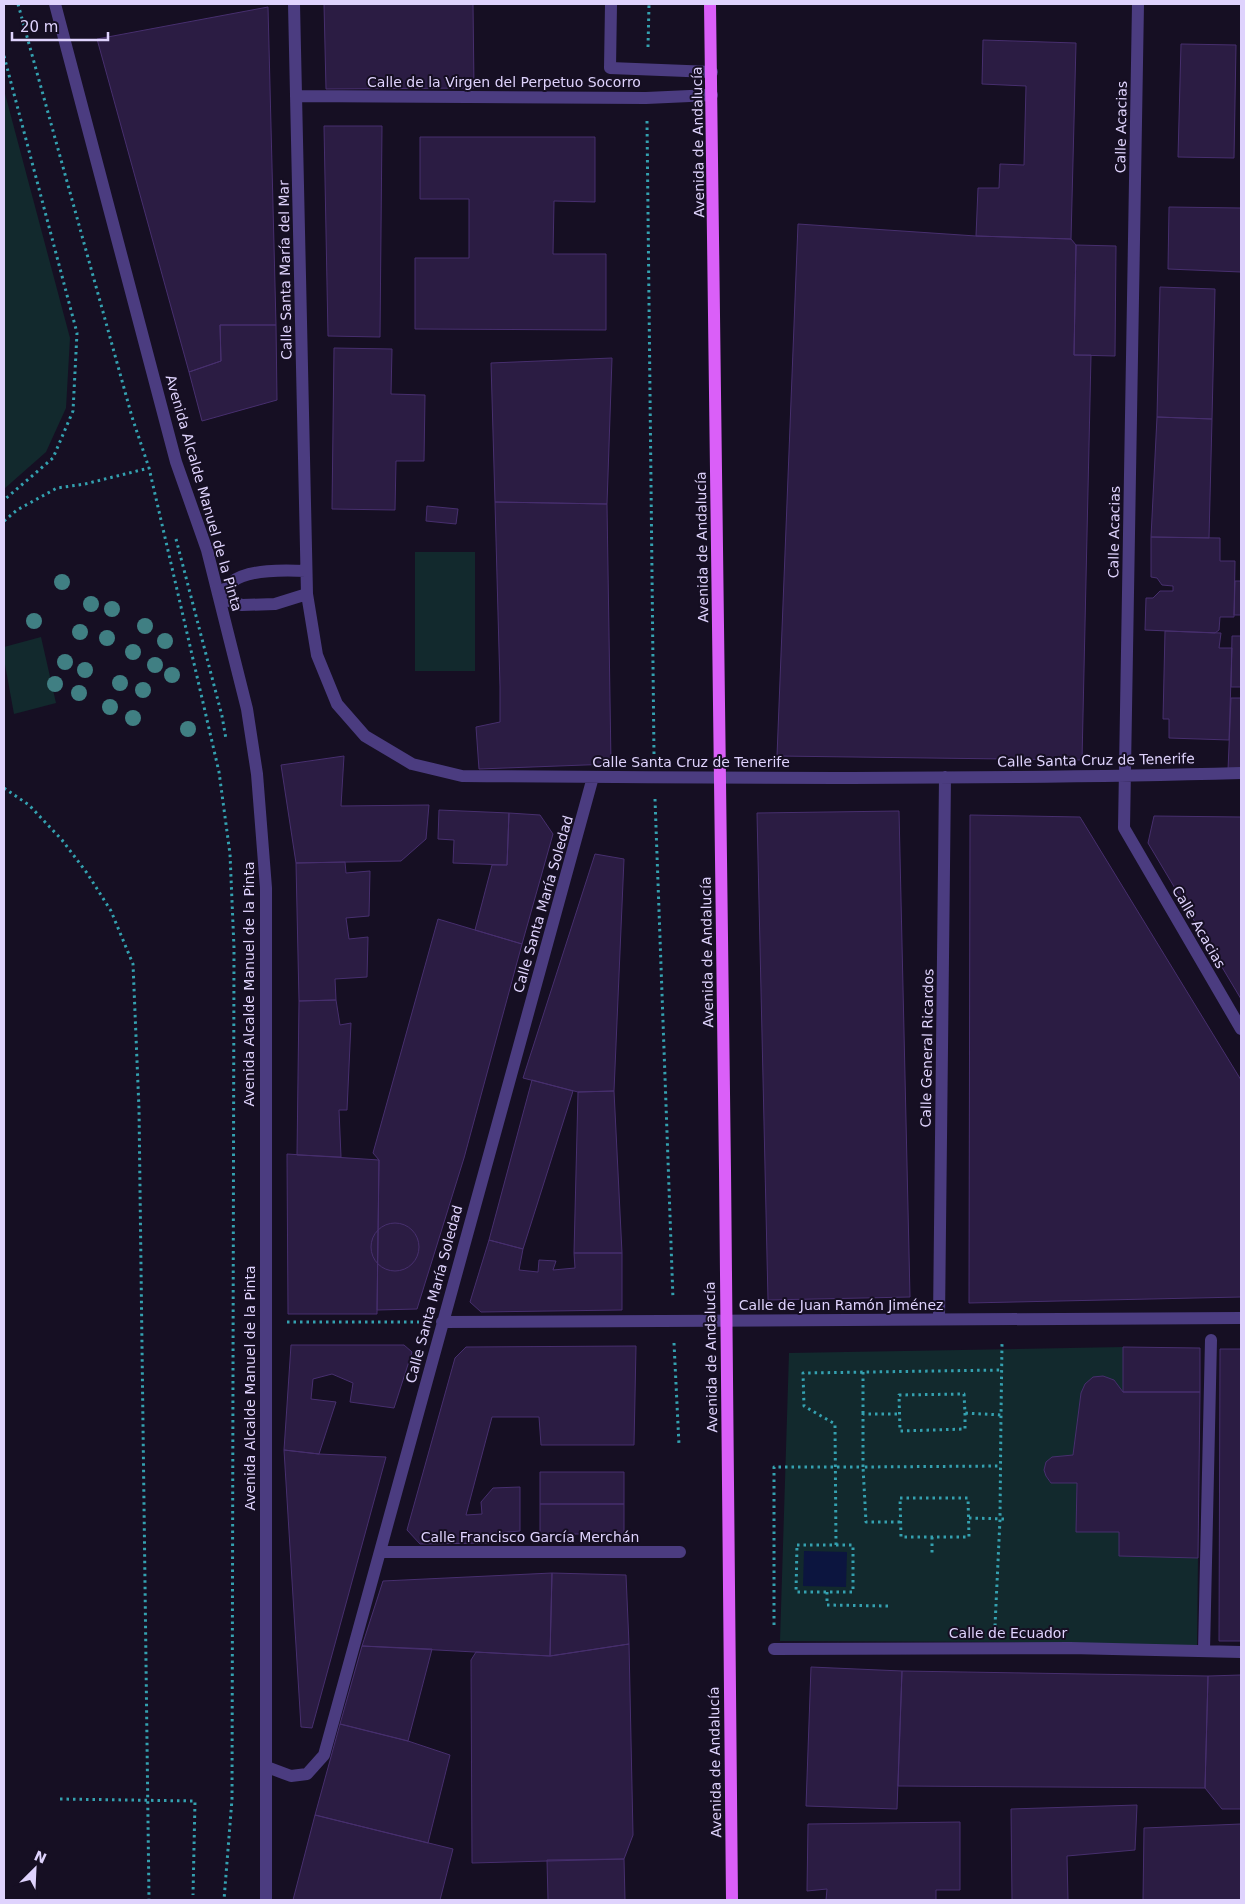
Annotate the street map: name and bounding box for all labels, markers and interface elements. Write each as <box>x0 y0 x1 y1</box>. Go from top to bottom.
scale bar <box>12 10 109 42</box>
text: 20 m <box>20 18 58 36</box>
street label: Avenida de Andalucía <box>689 66 707 218</box>
street label: Calle de la Virgen del Perpetuo Socorro <box>367 74 641 90</box>
street label: Calle Acacias <box>1112 81 1130 173</box>
street label: Calle Santa María del Mar <box>275 180 295 360</box>
street label: Avenida Alcalde Manuel de la Pinta <box>163 373 245 613</box>
street label: Avenida de Andalucía <box>693 471 711 623</box>
street label: Calle Acacias <box>1105 486 1123 578</box>
street label: Calle Santa Cruz de Tenerife <box>997 750 1195 770</box>
street label: Calle Santa Cruz de Tenerife <box>592 754 790 770</box>
street label: Calle Santa María Soledad <box>510 814 576 994</box>
street label: Avenida Alcalde Manuel de la Pinta <box>241 861 257 1107</box>
street label: Avenida de Andalucía <box>698 876 716 1028</box>
street label: Calle Acacias <box>1169 883 1229 971</box>
street label: Calle General Ricardos <box>918 968 936 1128</box>
street label: Calle Santa María Soledad <box>402 1203 466 1385</box>
street label: Avenida Alcalde Manuel de la Pinta <box>242 1265 258 1511</box>
street label: Avenida de Andalucía <box>702 1281 720 1433</box>
street label: Calle de Juan Ramón Jiménez <box>739 1297 943 1313</box>
street label: Calle Francisco García Merchán <box>421 1529 639 1545</box>
street label: Calle de Ecuador <box>949 1625 1067 1641</box>
street label: Avenida de Andalucía <box>706 1686 724 1838</box>
north arrow <box>10 1844 60 1894</box>
text: N <box>32 1847 49 1867</box>

